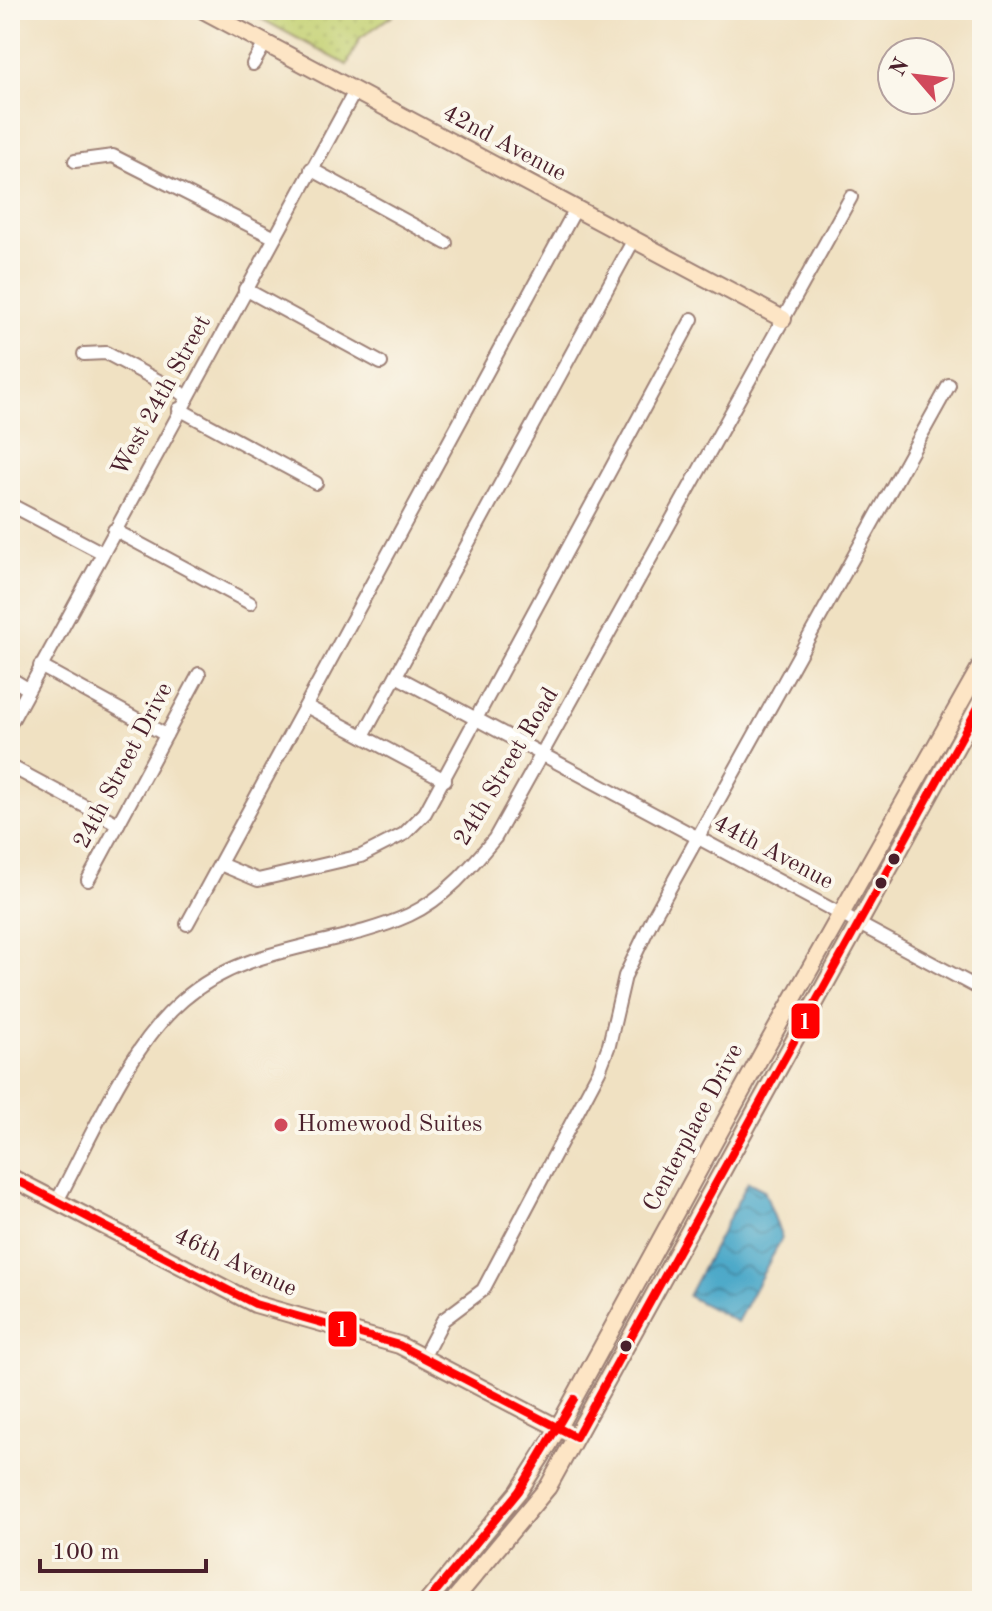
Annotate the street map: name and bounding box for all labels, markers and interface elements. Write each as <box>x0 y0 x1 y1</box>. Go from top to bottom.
north arrow <box>876 36 956 116</box>
text: N <box>886 55 914 80</box>
street label: 42nd Avenue <box>438 101 570 187</box>
street label: West 24th Street <box>108 312 216 480</box>
street label: 24th Street Drive <box>70 679 178 853</box>
street label: 24th Street Road <box>450 684 564 850</box>
street label: 44th Avenue <box>709 811 837 895</box>
unlabelled marker <box>886 851 902 867</box>
unlabelled marker <box>873 875 889 891</box>
line badge: 1 <box>790 1002 821 1040</box>
text: 1 <box>799 1012 811 1034</box>
street label: Centerplace Drive <box>640 1040 748 1216</box>
place label: Homewood Suites <box>297 1113 482 1137</box>
marker: Homewood Suites <box>272 1116 290 1134</box>
street label: 46th Avenue <box>170 1224 300 1302</box>
line badge: 1 <box>327 1310 358 1348</box>
text: 1 <box>336 1320 348 1342</box>
unlabelled marker <box>618 1338 634 1354</box>
scale bar <box>40 1523 206 1573</box>
text: 100 m <box>52 1541 120 1565</box>

